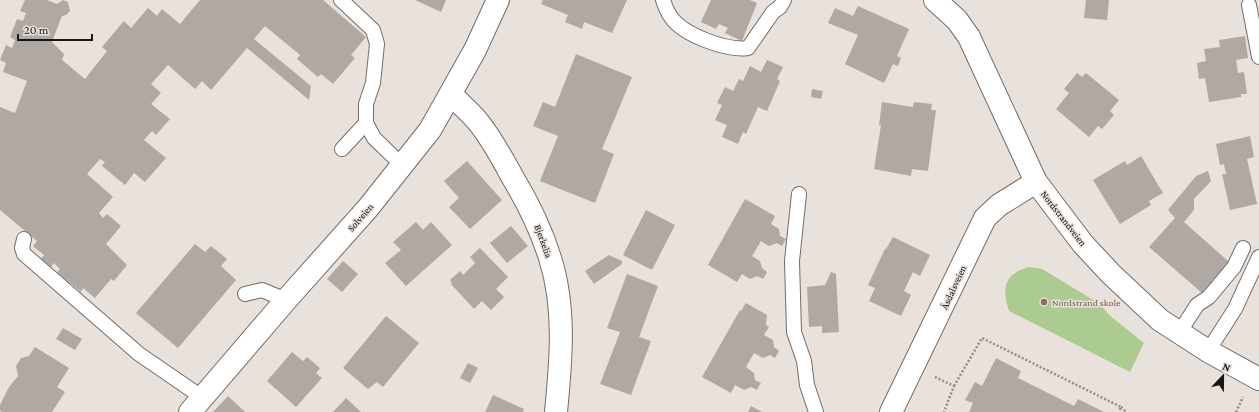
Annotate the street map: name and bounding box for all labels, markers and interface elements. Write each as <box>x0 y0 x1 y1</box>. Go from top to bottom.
scale bar <box>18 16 92 42</box>
text: 20 m <box>24 23 49 37</box>
street label: Nordstrandveien <box>1039 188 1089 249</box>
street label: Solveien <box>345 201 376 234</box>
street label: Bjerkelia <box>531 223 555 260</box>
street label: Åsdalsveien <box>938 263 969 311</box>
marker: Nordstrand skole <box>1039 297 1049 307</box>
place label: Nordstrand skole <box>1052 297 1121 308</box>
north arrow <box>1203 356 1243 396</box>
text: N <box>1221 360 1233 374</box>

